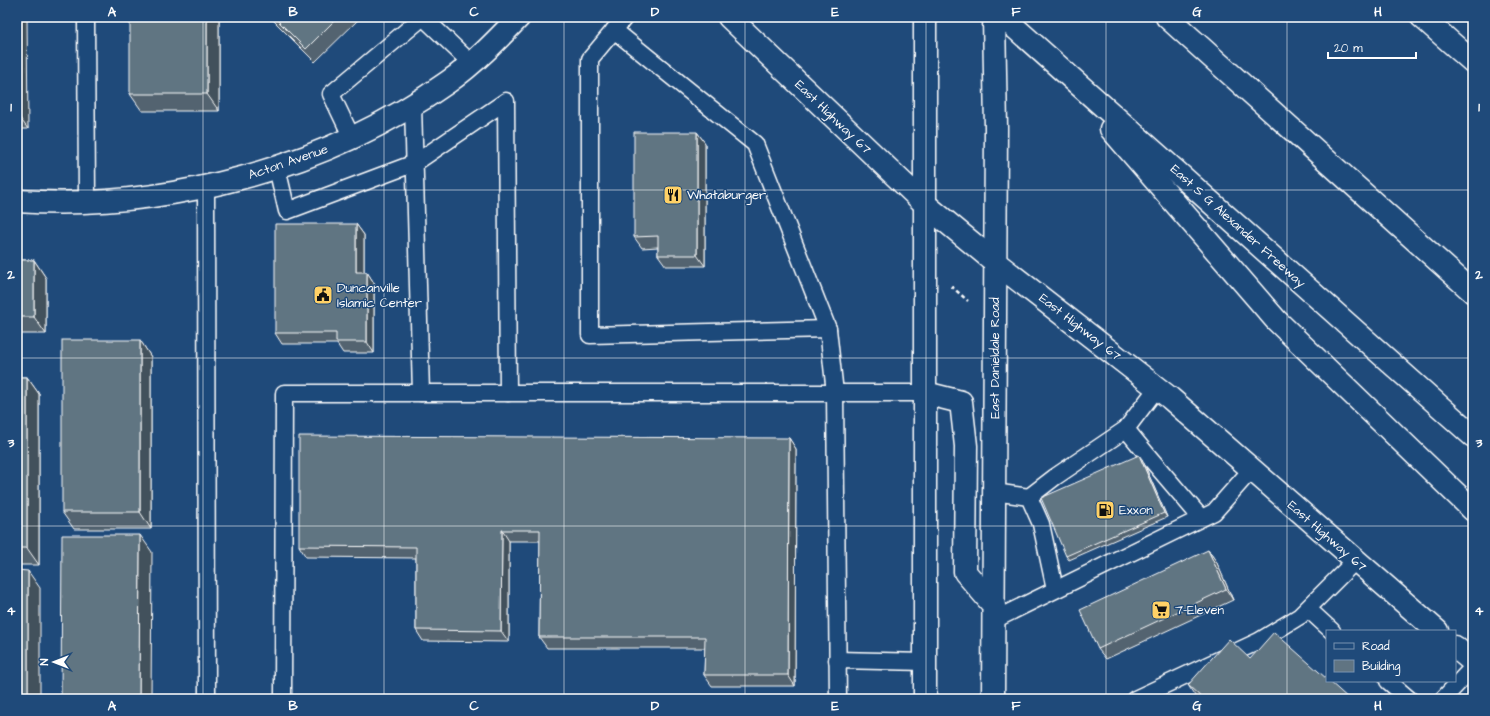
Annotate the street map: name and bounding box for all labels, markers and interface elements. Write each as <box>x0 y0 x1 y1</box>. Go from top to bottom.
text: A <box>108 3 117 21</box>
text: B <box>288 3 298 21</box>
text: C <box>469 3 479 21</box>
text: D <box>651 3 660 21</box>
text: E <box>831 3 839 21</box>
text: F <box>1011 3 1021 21</box>
text: G <box>1192 3 1202 21</box>
text: H <box>1374 3 1382 21</box>
scale bar <box>1328 34 1416 60</box>
text: 20 m <box>1334 40 1363 57</box>
street label: East Highway 67 <box>790 76 875 159</box>
text: 1 <box>10 98 12 116</box>
text: 1 <box>1478 98 1480 116</box>
street label: Acton Avenue <box>246 140 330 184</box>
street label: East S G Alexander Freeway <box>1166 160 1310 292</box>
restaurant icon: Whataburger <box>662 184 684 206</box>
place label: Whataburger <box>687 186 766 205</box>
text: 2 <box>6 266 15 284</box>
text: 2 <box>1474 266 1483 284</box>
place label: Duncanville Islamic Center <box>337 279 422 312</box>
public building icon: Duncanville Islamic Center <box>312 284 334 306</box>
street label: East Highway 67 <box>1034 289 1125 366</box>
street label: East Danieldale Road <box>986 297 1004 419</box>
text: 3 <box>7 434 15 452</box>
text: 3 <box>1475 434 1483 452</box>
street label: East Highway 67 <box>1283 496 1371 576</box>
fuel station icon: Exxon <box>1094 499 1116 521</box>
place label: Exxon <box>1119 501 1153 519</box>
supermarket icon: 7-Eleven <box>1150 599 1172 621</box>
place label: 7-Eleven <box>1175 601 1225 619</box>
text: 4 <box>7 602 16 620</box>
text: 4 <box>1475 602 1484 620</box>
legend <box>1326 630 1456 682</box>
text: Road <box>1362 638 1390 655</box>
north arrow <box>34 642 74 682</box>
text: N <box>37 658 52 665</box>
text: Building <box>1362 658 1400 676</box>
text: A <box>108 697 117 715</box>
text: B <box>288 697 298 715</box>
text: C <box>469 697 479 715</box>
text: D <box>651 697 660 715</box>
text: E <box>831 697 839 715</box>
text: F <box>1011 697 1021 715</box>
text: G <box>1192 697 1202 715</box>
text: H <box>1374 697 1382 715</box>

